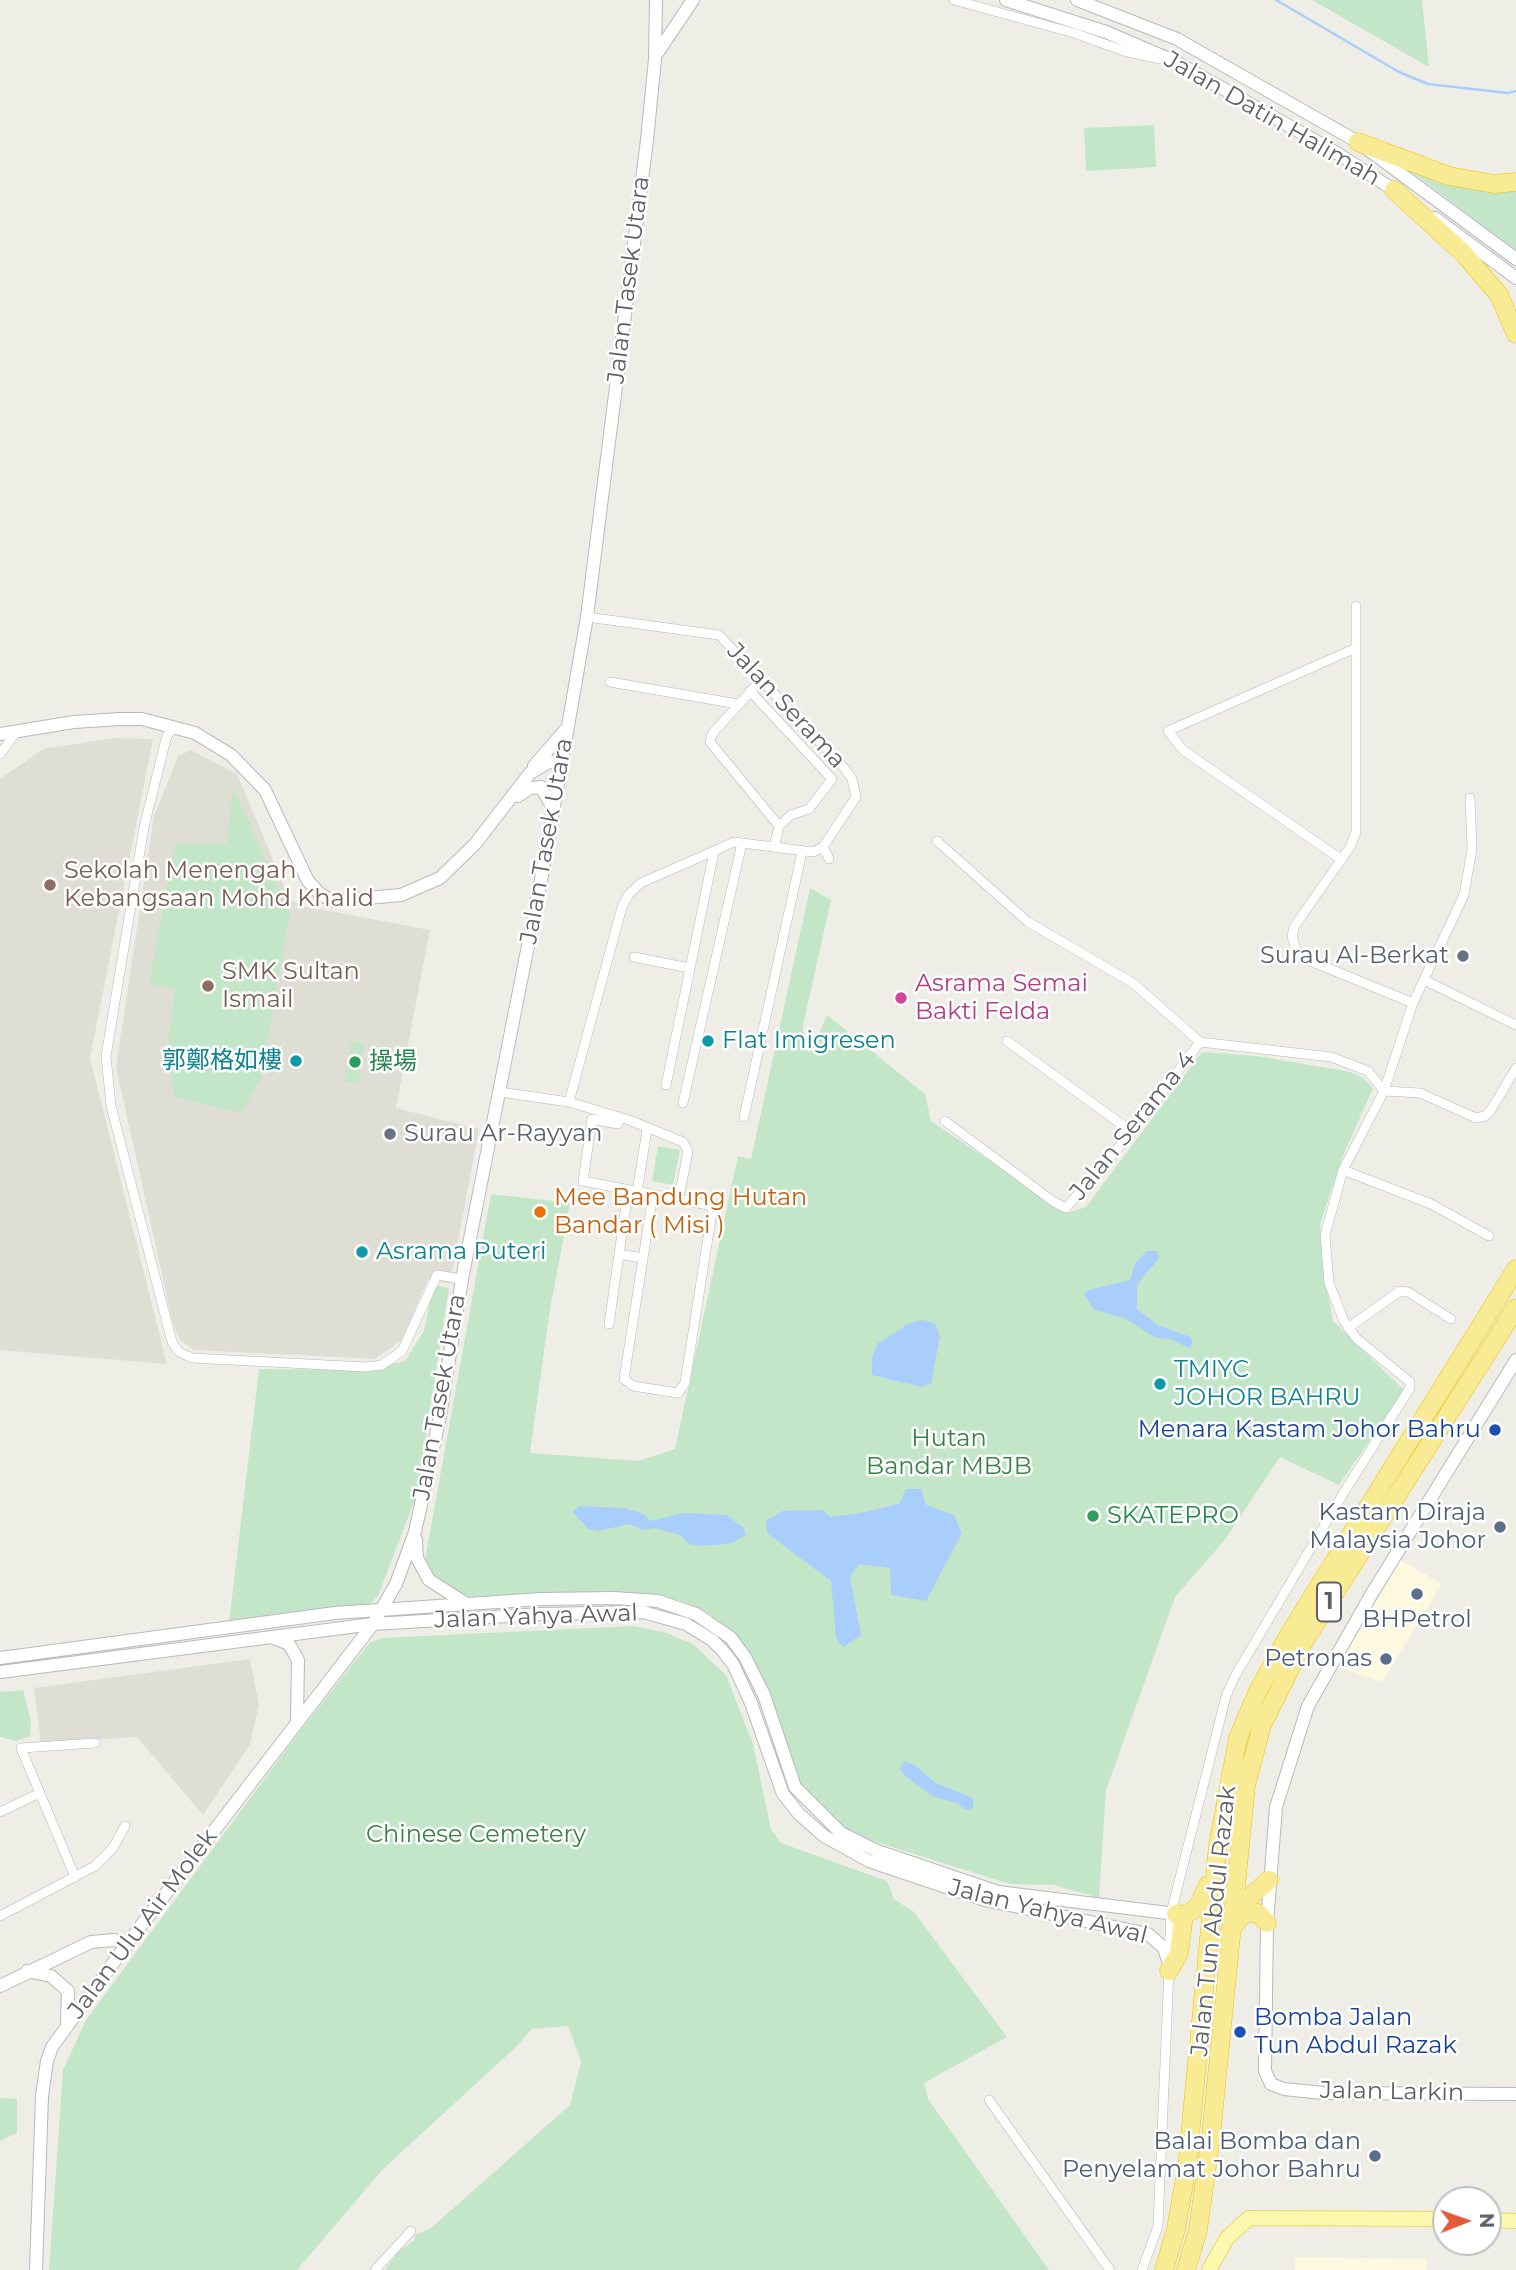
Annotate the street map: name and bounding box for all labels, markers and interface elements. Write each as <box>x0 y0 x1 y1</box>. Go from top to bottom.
street label: Jalan Datin Halimah <box>1159 45 1385 193</box>
street label: Jalan Tasek Utara <box>602 175 656 385</box>
street label: Jalan Serama <box>721 637 851 775</box>
street label: Jalan Tasek Utara <box>515 736 579 946</box>
place label: Sekolah Menengah Kebangsaan Mohd Khalid <box>64 857 374 913</box>
marker: Sekolah Menengah Kebangsaan Mohd Khalid <box>42 877 58 893</box>
place label: Surau Al-Berkat <box>1260 942 1449 970</box>
marker: Surau Al-Berkat <box>1455 948 1471 964</box>
place label: SMK Sultan Ismail <box>222 958 360 1014</box>
place label: Asrama Semai Bakti Felda <box>915 970 1088 1026</box>
marker: SMK Sultan Ismail <box>200 978 216 994</box>
marker: Asrama Semai Bakti Felda <box>893 990 909 1006</box>
place label: Flat Imigresen <box>722 1027 896 1055</box>
marker: Flat Imigresen <box>700 1033 716 1049</box>
street label: Jalan Serama 4 <box>1064 1046 1202 1206</box>
place label: 郭鄭格如樓 <box>162 1047 282 1075</box>
place label: 操場 <box>369 1048 417 1076</box>
marker: 郭鄭格如樓 <box>288 1053 304 1069</box>
marker: 操場 <box>347 1054 363 1070</box>
place label: Surau Ar-Rayyan <box>404 1120 603 1148</box>
marker: Surau Ar-Rayyan <box>382 1126 398 1142</box>
place label: Mee Bandung Hutan Bandar ( Misi ) <box>554 1184 807 1240</box>
marker: Mee Bandung Hutan Bandar ( Misi ) <box>532 1204 548 1220</box>
place label: Asrama Puteri <box>376 1238 547 1266</box>
marker: Asrama Puteri <box>354 1244 370 1260</box>
street label: Jalan Tasek Utara <box>408 1292 472 1502</box>
place label: TMIYC JOHOR BAHRU <box>1174 1356 1361 1412</box>
marker: TMIYC JOHOR BAHRU <box>1152 1376 1168 1392</box>
place label: Menara Kastam Johor Bahru <box>1138 1416 1481 1444</box>
marker: Menara Kastam Johor Bahru <box>1487 1422 1503 1438</box>
park label: Hutan Bandar MBJB <box>866 1425 1032 1481</box>
place label: Kastam Diraja Malaysia Johor <box>1309 1499 1486 1555</box>
place label: SKATEPRO <box>1107 1502 1239 1530</box>
marker: SKATEPRO <box>1085 1508 1101 1524</box>
marker: Kastam Diraja Malaysia Johor <box>1492 1519 1508 1535</box>
road number: 1 <box>1317 1582 1341 1622</box>
marker: BHPetrol <box>1409 1586 1425 1602</box>
street label: Jalan Yahya Awal <box>434 1599 638 1635</box>
place label: BHPetrol <box>1362 1606 1472 1634</box>
place label: Petronas <box>1264 1645 1372 1673</box>
marker: Petronas <box>1378 1651 1394 1667</box>
street label: Jalan Tun Abdul Razak <box>1185 1784 1243 2058</box>
park label: Chinese Cemetery <box>366 1821 586 1849</box>
street label: Jalan Ulu Air Molek <box>62 1823 224 2025</box>
street label: Jalan Yahya Awal <box>946 1873 1150 1951</box>
place label: Bomba Jalan Tun Abdul Razak <box>1254 2004 1457 2060</box>
marker: Bomba Jalan Tun Abdul Razak <box>1232 2024 1248 2040</box>
street label: Jalan Larkin <box>1320 2076 1464 2108</box>
place label: Balai Bomba dan Penyelamat Johor Bahru <box>1062 2128 1361 2184</box>
marker: Balai Bomba dan Penyelamat Johor Bahru <box>1367 2148 1383 2164</box>
north arrow <box>1432 2186 1502 2256</box>
text: N <box>1475 2213 1498 2229</box>

